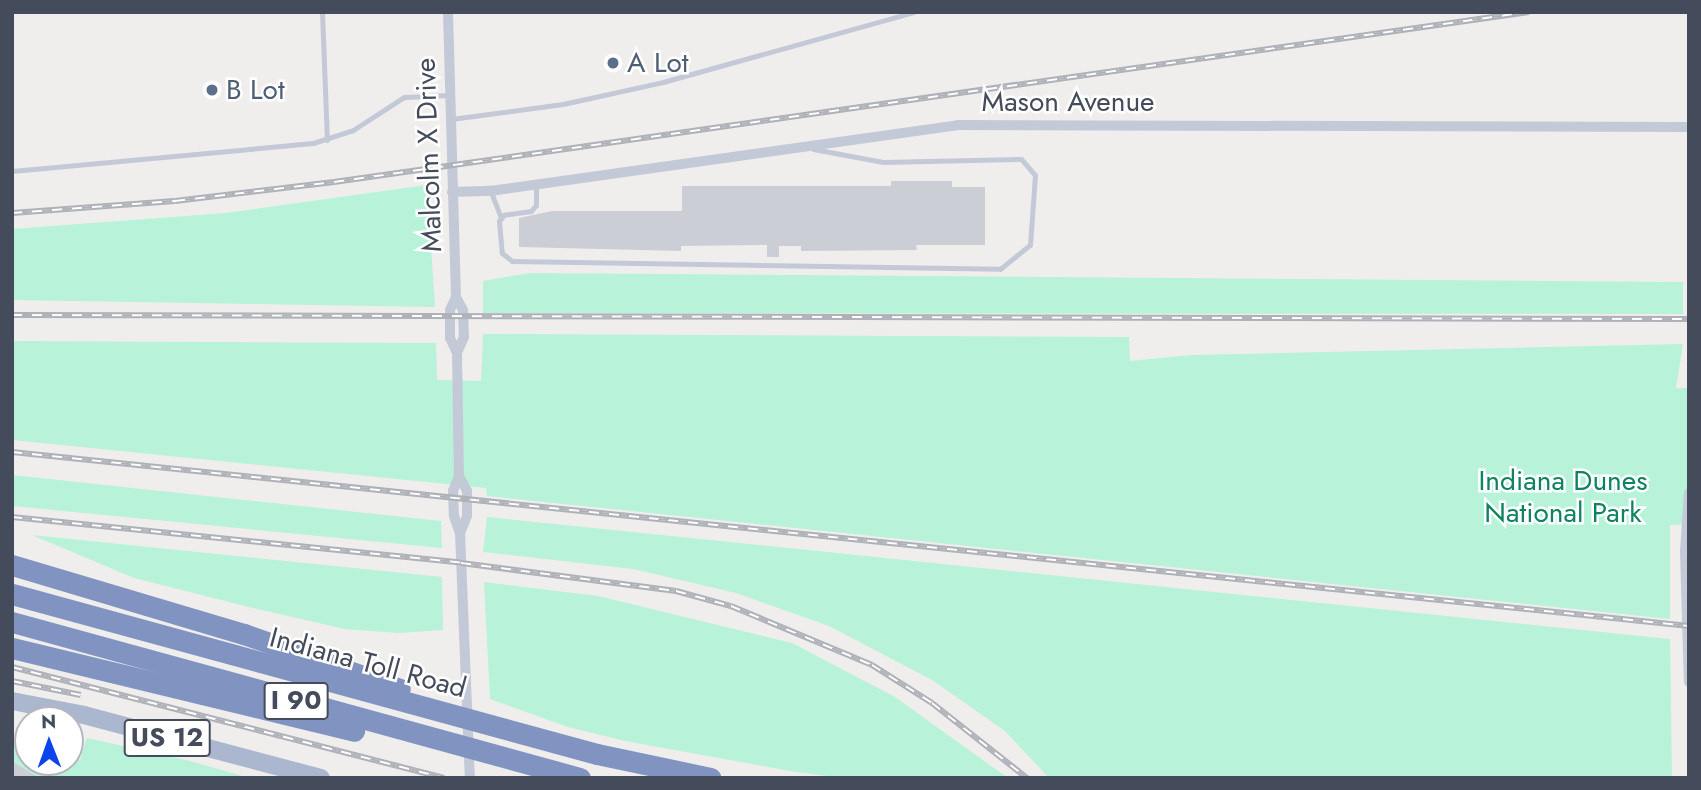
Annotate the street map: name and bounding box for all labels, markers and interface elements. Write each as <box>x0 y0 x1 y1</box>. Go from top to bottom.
place label: A Lot <box>627 46 688 80</box>
marker: A Lot <box>605 55 621 71</box>
street label: Malcolm X Drive <box>409 57 449 253</box>
place label: B Lot <box>226 73 285 107</box>
marker: B Lot <box>204 82 220 98</box>
street label: Mason Avenue <box>981 85 1155 119</box>
park label: Indiana Dunes National Park <box>1479 464 1647 530</box>
street label: Indiana Toll Road <box>266 621 470 705</box>
road number: I 90 <box>263 678 329 723</box>
north arrow <box>14 706 84 776</box>
text: N <box>41 708 56 735</box>
road number: US 12 <box>123 716 211 760</box>

